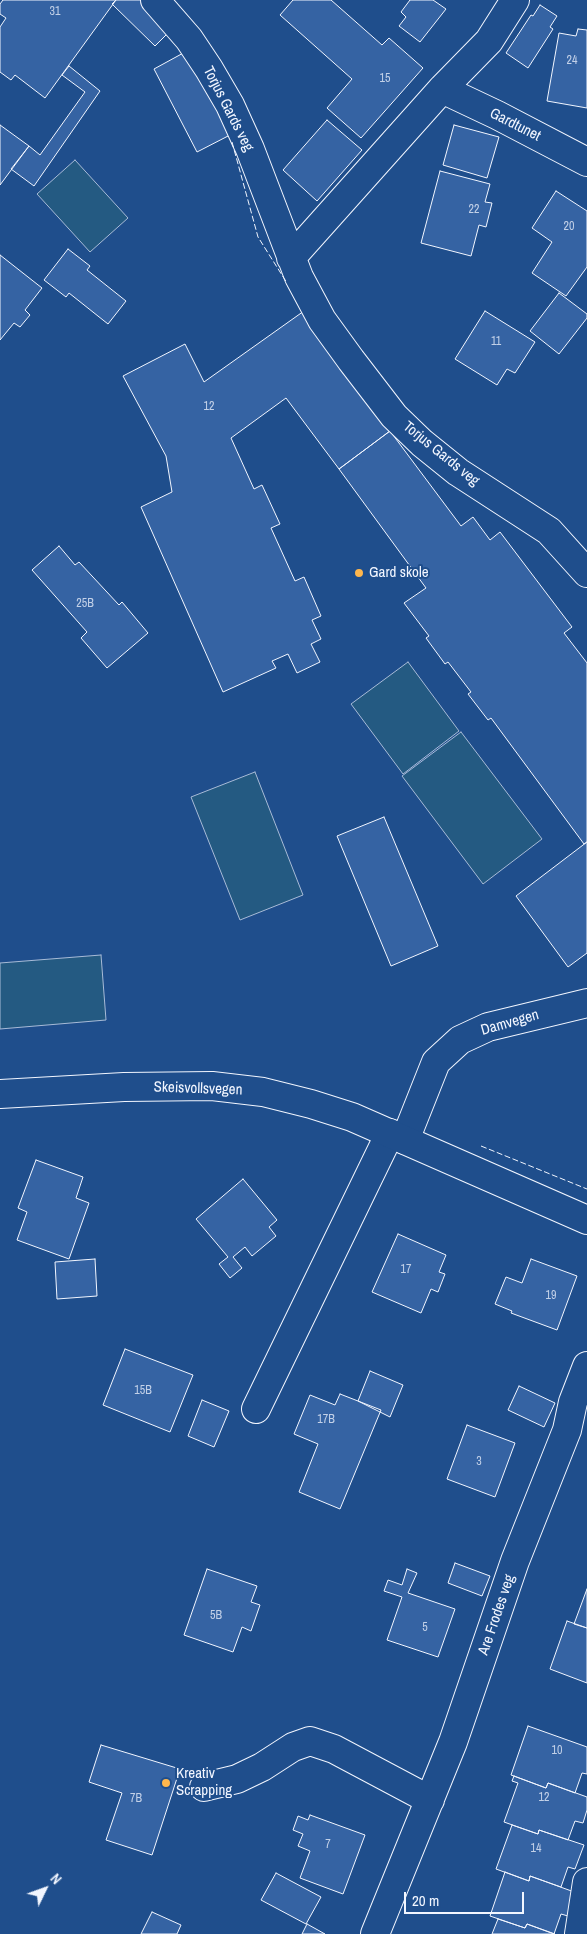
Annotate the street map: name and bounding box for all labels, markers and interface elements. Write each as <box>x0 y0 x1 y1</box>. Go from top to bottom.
house number: 31 <box>50 5 60 19</box>
house number: 24 <box>567 54 577 68</box>
street label: Torjus Gards veg <box>199 63 257 155</box>
house number: 15 <box>380 72 390 86</box>
street label: Gardtunet <box>487 105 543 145</box>
house number: 22 <box>469 203 479 217</box>
house number: 20 <box>564 220 574 234</box>
house number: 11 <box>491 335 501 349</box>
house number: 12 <box>204 400 214 414</box>
street label: Torjus Gards veg <box>399 418 483 490</box>
place label: Gard skole <box>369 564 428 582</box>
marker: Gard skole <box>353 567 365 579</box>
house number: 25B <box>76 597 94 611</box>
street label: Damvegen <box>479 1006 541 1040</box>
street label: Skeisvollsvegen <box>153 1078 243 1100</box>
house number: 17 <box>401 1263 411 1277</box>
house number: 19 <box>546 1289 556 1303</box>
house number: 15B <box>134 1384 152 1398</box>
house number: 17B <box>317 1413 335 1427</box>
house number: 3 <box>476 1455 482 1469</box>
street label: Are Frodes veg <box>475 1572 519 1658</box>
house number: 5B <box>210 1609 222 1623</box>
house number: 5 <box>422 1621 428 1635</box>
house number: 10 <box>552 1744 562 1758</box>
place label: Kreativ Scrapping <box>176 1765 232 1800</box>
marker: Kreativ Scrapping <box>160 1777 172 1789</box>
house number: 12 <box>539 1791 549 1805</box>
house number: 7B <box>130 1792 142 1806</box>
house number: 7 <box>325 1838 331 1852</box>
house number: 14 <box>531 1842 541 1856</box>
north arrow <box>20 1864 70 1914</box>
text: N <box>47 1870 66 1888</box>
scale bar <box>407 1882 527 1914</box>
text: 20 m <box>412 1890 439 1911</box>

